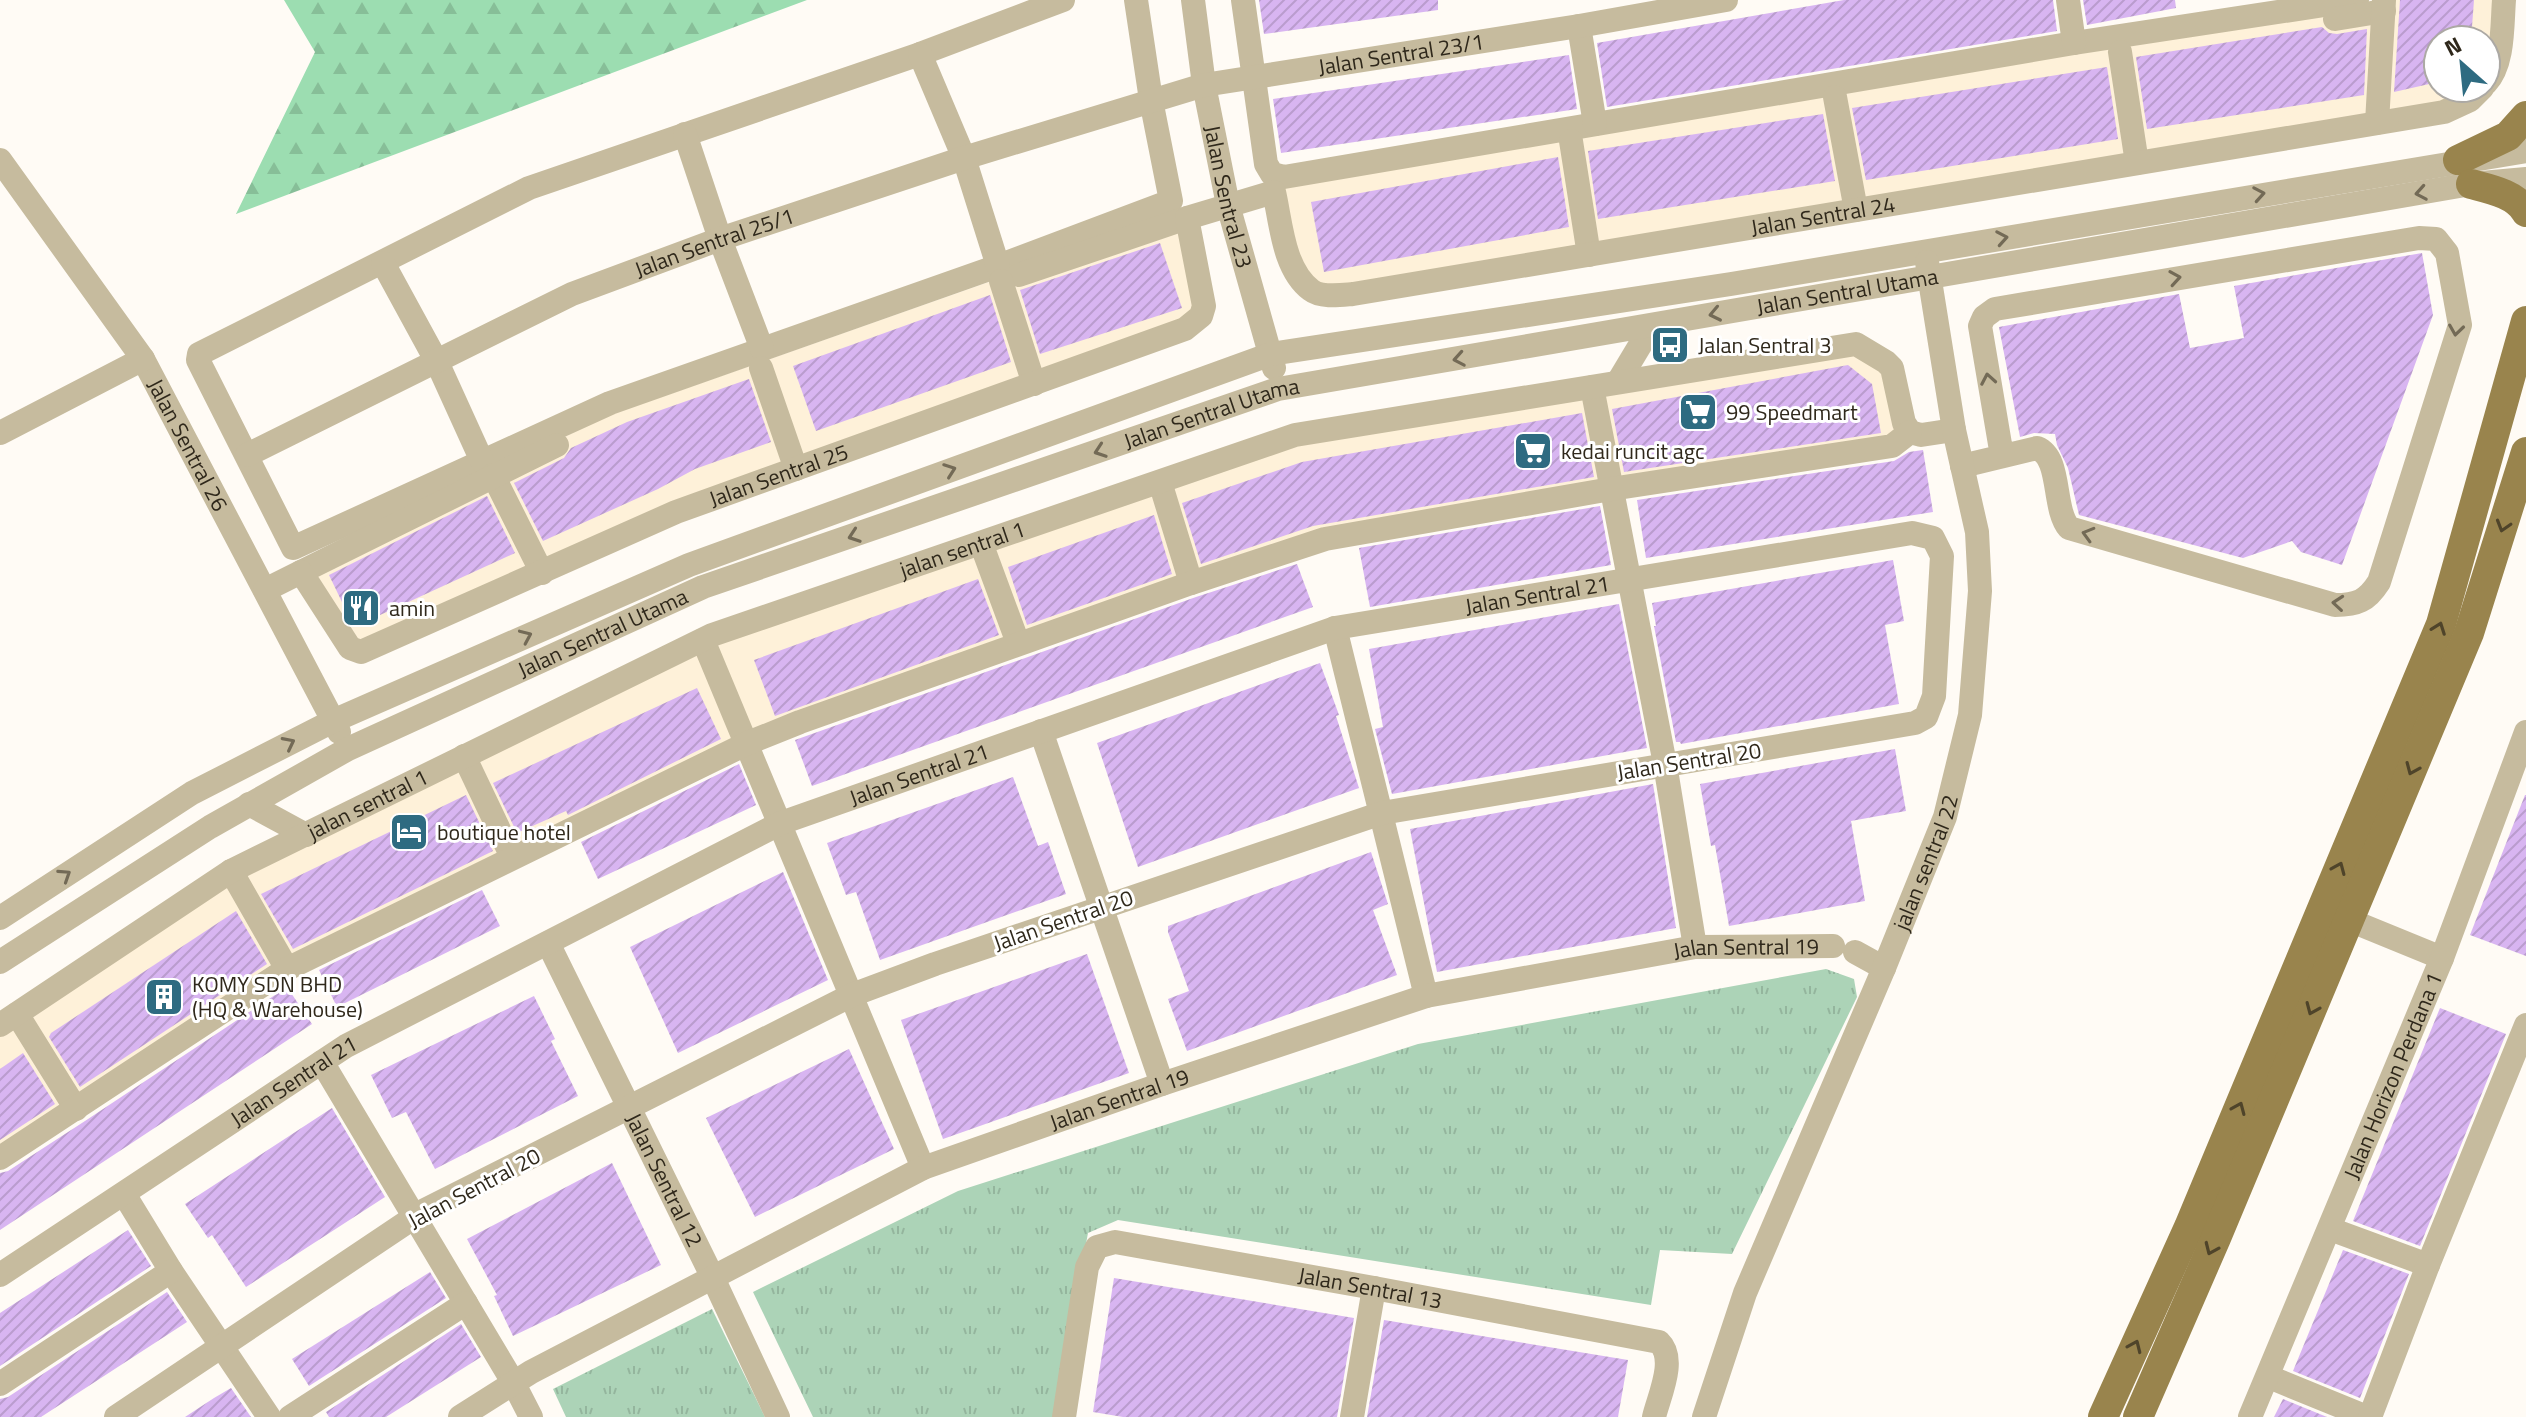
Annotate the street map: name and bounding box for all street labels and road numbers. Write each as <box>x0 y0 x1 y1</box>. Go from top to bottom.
street label: Jalan Sentral 23/1 <box>1316 24 1486 84</box>
street label: Jalan Sentral 23 <box>1195 122 1262 272</box>
street label: Jalan Sentral 24 <box>1748 187 1898 244</box>
street label: Jalan Sentral 25/1 <box>629 199 799 286</box>
street label: Jalan Sentral Utama <box>1754 259 1941 324</box>
street label: Jalan Sentral Utama <box>1119 369 1302 458</box>
street label: Jalan Sentral 26 <box>139 372 237 517</box>
street label: Jalan Sentral 25 <box>704 434 853 516</box>
street label: jalan sentral 1 <box>893 512 1029 587</box>
street label: Jalan Sentral 21 <box>1462 566 1612 623</box>
street label: Jalan Sentral Utama <box>512 579 693 686</box>
street label: Jalan Sentral 20 <box>1614 733 1764 789</box>
street label: Jalan Sentral 21 <box>844 734 993 815</box>
street label: jalan sentral 1 <box>300 760 434 849</box>
street label: jalan sentral 22 <box>1883 791 1967 937</box>
street label: Jalan Sentral 20 <box>989 880 1137 960</box>
street label: Jalan Sentral 19 <box>1670 929 1819 968</box>
street label: Jalan Horizon Perdana 1 <box>2334 967 2451 1184</box>
street label: Jalan Sentral 21 <box>223 1026 363 1135</box>
street label: Jalan Sentral 19 <box>1045 1059 1194 1139</box>
street label: Jalan Sentral 12 <box>617 1107 712 1253</box>
street label: Jalan Sentral 20 <box>402 1139 546 1237</box>
street label: Jalan Sentral 13 <box>1295 1258 1445 1318</box>

